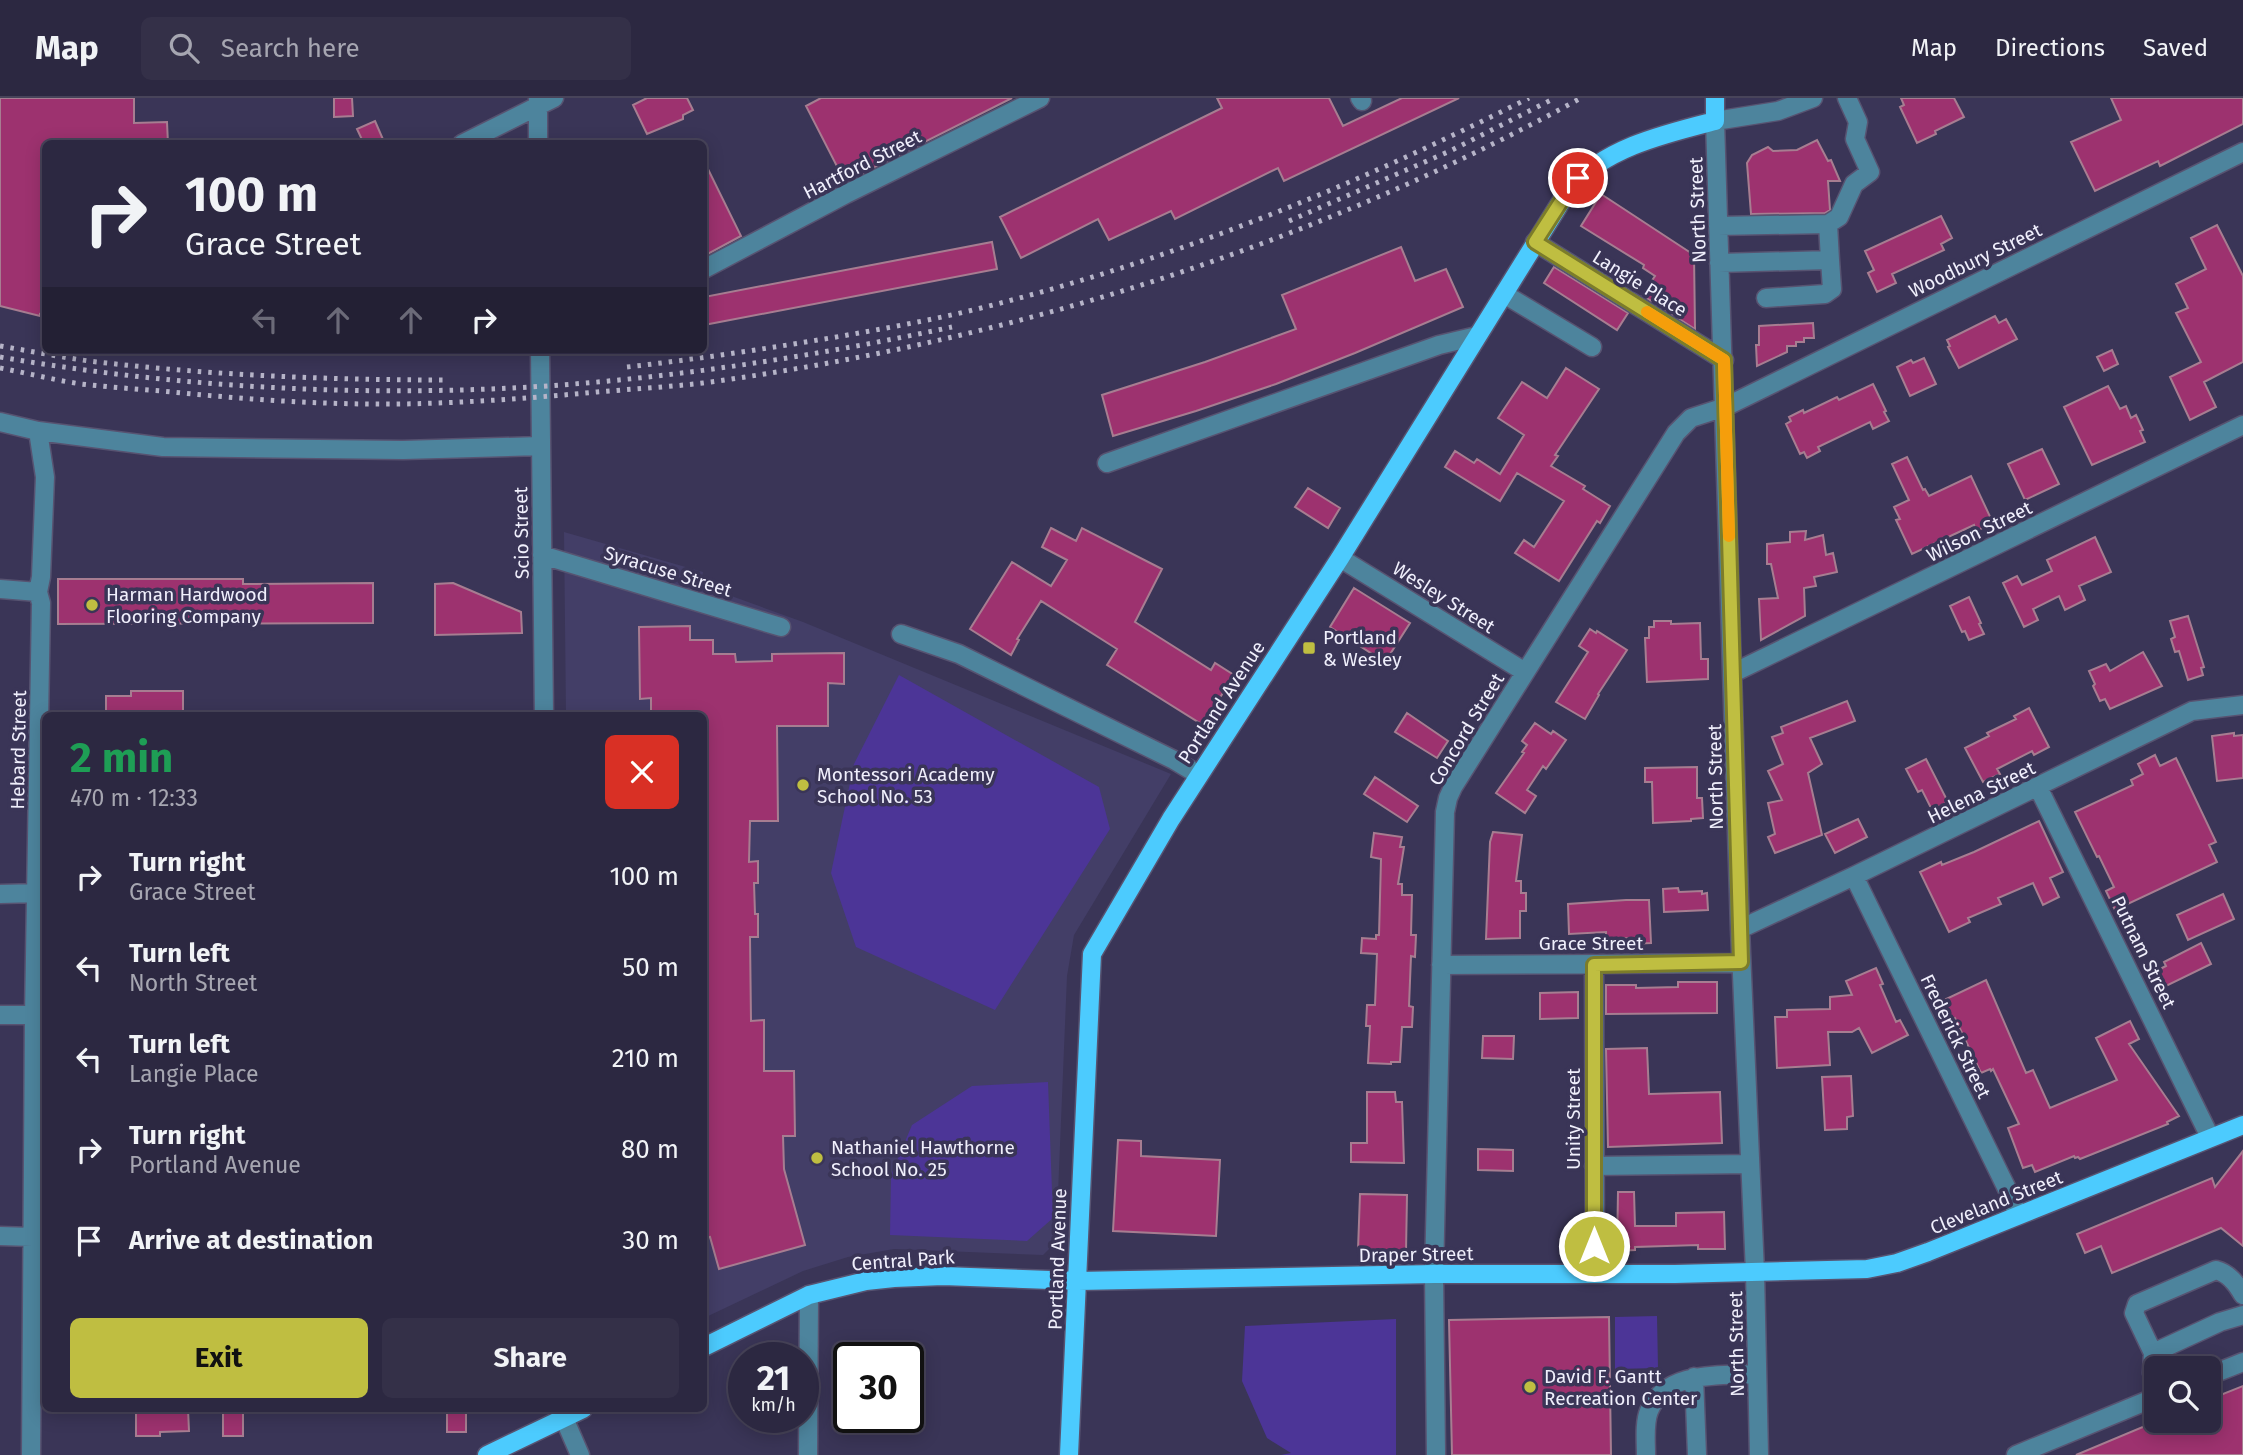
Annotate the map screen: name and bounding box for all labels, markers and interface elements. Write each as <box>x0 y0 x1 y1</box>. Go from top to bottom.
search box <box>141 17 631 80</box>
text: Map <box>35 28 99 68</box>
icon: search <box>165 29 203 67</box>
text: Search here <box>221 33 360 64</box>
text: Map <box>1911 34 1957 62</box>
text: Directions <box>1995 34 2105 62</box>
text: Saved <box>2143 34 2208 62</box>
street label: Hartford Street <box>799 125 925 204</box>
pin <box>1548 148 1608 208</box>
street label: North Street <box>1684 156 1711 263</box>
icon: arrive <box>1559 159 1597 197</box>
text: 100 m <box>185 165 318 224</box>
icon: right <box>70 168 161 259</box>
street label: Woodbury Street <box>1905 218 2045 302</box>
text: Grace Street <box>185 225 361 263</box>
street label: Langie Place <box>1588 245 1691 322</box>
icon: left <box>246 301 284 339</box>
icon: ahead <box>319 301 357 339</box>
icon: ahead <box>392 301 430 339</box>
icon: right <box>465 301 503 339</box>
street label: Scio Street <box>509 486 534 579</box>
street label: Wilson Street <box>1923 496 2036 567</box>
street label: Syracuse Street <box>601 541 735 602</box>
street label: Wesley Street <box>1388 557 1499 638</box>
place label: Harman Hardwood Flooring Company <box>106 583 268 628</box>
marker: Harman Hardwood Flooring Company <box>84 597 100 613</box>
place label: Portland & Wesley <box>1323 626 1402 671</box>
street label: Portland Avenue <box>1173 636 1270 768</box>
marker: Portland & Wesley <box>1301 640 1317 656</box>
street label: Concord Street <box>1424 669 1509 790</box>
street label: Hebard Street <box>6 690 31 810</box>
street label: North Street <box>1703 724 1728 830</box>
text: 2 min <box>70 733 173 783</box>
button: close <box>605 735 679 809</box>
street label: Helena Street <box>1924 756 2039 828</box>
place label: Montessori Academy School No. 53 <box>817 763 995 808</box>
marker: Montessori Academy School No. 53 <box>795 777 811 793</box>
text: 470 m · 12:33 <box>70 784 198 812</box>
text: Turn right <box>129 847 246 878</box>
icon: right <box>70 858 108 896</box>
text: 100 m <box>610 861 679 892</box>
text: Grace Street <box>129 878 256 906</box>
street label: Putnam Street <box>2106 892 2181 1013</box>
street label: Grace Street <box>1539 932 1643 955</box>
text: Turn left <box>129 938 230 969</box>
icon: left <box>70 949 108 987</box>
text: 50 m <box>622 952 679 983</box>
text: North Street <box>129 969 257 997</box>
street label: Frederick Street <box>1915 970 1996 1102</box>
text: Turn left <box>129 1029 230 1060</box>
icon: left <box>70 1040 108 1078</box>
text: 210 m <box>612 1043 679 1074</box>
text: Langie Place <box>129 1060 259 1088</box>
street label: Unity Street <box>1562 1068 1585 1170</box>
text: Turn right <box>129 1120 246 1151</box>
icon: right <box>70 1131 108 1169</box>
text: 80 m <box>621 1134 679 1165</box>
place label: Nathaniel Hawthorne School No. 25 <box>831 1136 1015 1181</box>
marker: Nathaniel Hawthorne School No. 25 <box>809 1150 825 1166</box>
text: Portland Avenue <box>129 1151 301 1179</box>
street label: Cleveland Street <box>1927 1165 2066 1239</box>
street label: Portland Avenue <box>1044 1188 1071 1330</box>
position arrow <box>1557 1209 1631 1283</box>
icon: arrive <box>70 1222 108 1260</box>
text: Arrive at destination <box>129 1225 373 1256</box>
text: 30 m <box>622 1225 679 1256</box>
street label: Draper Street <box>1358 1242 1474 1267</box>
street label: Central Park <box>851 1245 956 1276</box>
street label: North Street <box>1724 1291 1749 1397</box>
button: Exit <box>70 1318 368 1398</box>
button: Share <box>382 1318 679 1398</box>
speed limit sign: 30 <box>833 1342 924 1433</box>
map controls <box>2144 1356 2221 1433</box>
button: search <box>2144 1356 2221 1433</box>
text: 21 <box>757 1357 790 1399</box>
place label: David F. Gantt Recreation Center <box>1544 1365 1698 1410</box>
marker: David F. Gantt Recreation Center <box>1522 1379 1538 1395</box>
text: km/h <box>751 1394 796 1416</box>

